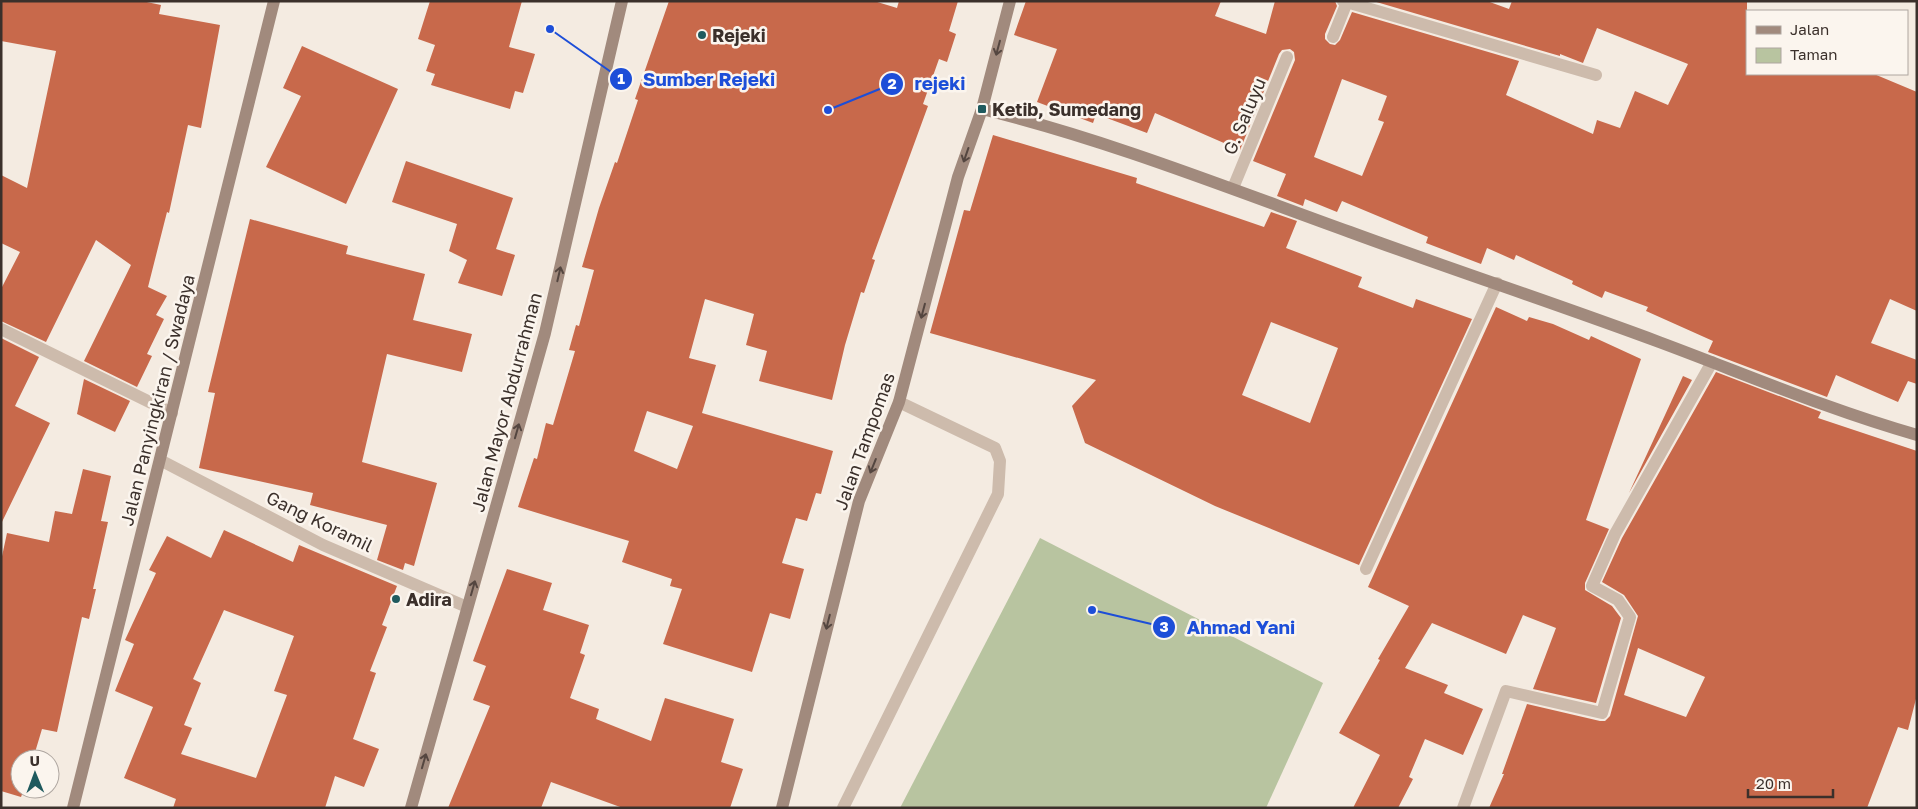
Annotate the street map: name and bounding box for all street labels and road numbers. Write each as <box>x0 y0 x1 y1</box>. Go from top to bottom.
street label: G. Saluyu <box>1218 74 1270 158</box>
street label: Jalan Panyingkiran / Swadaya <box>115 272 199 528</box>
street label: Jalan Mayor Abdurrahman <box>466 290 546 514</box>
street label: Jalan Tampomas <box>829 369 899 513</box>
street label: Gang Koramil <box>263 486 377 556</box>

